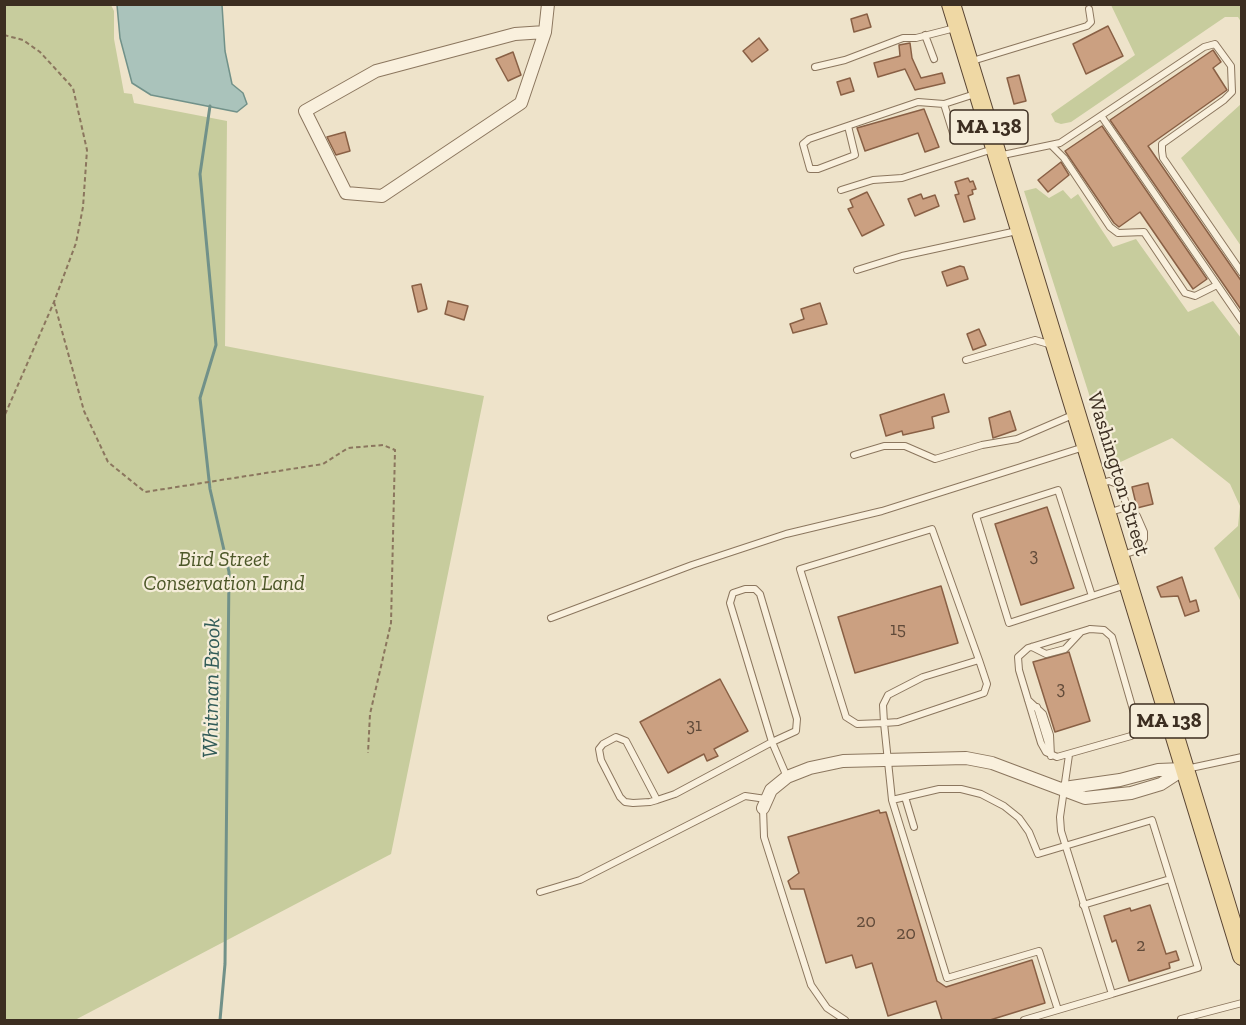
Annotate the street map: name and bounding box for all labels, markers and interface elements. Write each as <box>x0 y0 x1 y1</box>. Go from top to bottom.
road number: MA 138 <box>950 110 1028 144</box>
street label: Washington Street <box>1081 389 1155 559</box>
house number: 3 <box>1030 545 1038 567</box>
park label: Bird Street Conservation Land <box>143 547 305 597</box>
water label: Whitman Brook <box>198 618 226 758</box>
house number: 15 <box>890 619 906 641</box>
house number: 3 <box>1057 678 1065 700</box>
road number: MA 138 <box>1130 704 1208 738</box>
house number: 31 <box>686 715 702 737</box>
house number: 20 <box>856 911 876 933</box>
house number: 20 <box>896 923 916 945</box>
house number: 2 <box>1136 935 1146 957</box>

